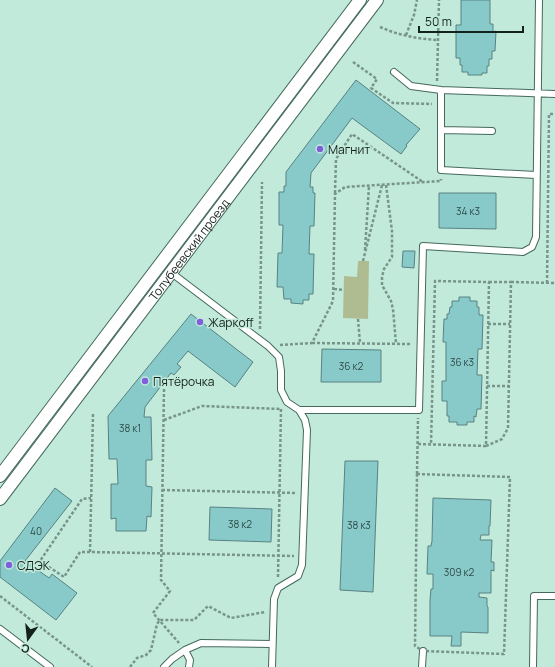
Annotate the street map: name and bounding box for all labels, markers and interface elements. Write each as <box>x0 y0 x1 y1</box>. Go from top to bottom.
scale bar <box>419 8 523 34</box>
text: 50 m <box>425 13 452 30</box>
place label: Магнит <box>328 141 370 158</box>
marker: Магнит <box>315 144 325 154</box>
street label: Толубеевский проезд <box>145 195 233 304</box>
house number: 34 к3 <box>456 204 480 218</box>
place label: Жаркoff <box>208 314 254 331</box>
marker: Жаркoff <box>195 317 205 327</box>
house number: 36 к3 <box>450 355 474 369</box>
house number: 36 к2 <box>339 359 363 373</box>
place label: Пятёрочка <box>153 373 214 390</box>
marker: Пятёрочка <box>140 376 150 386</box>
house number: 38 к1 <box>119 421 141 435</box>
house number: 38 к2 <box>228 517 252 531</box>
house number: 38 к3 <box>347 518 371 532</box>
house number: 40 <box>30 524 42 538</box>
place label: СДЭК <box>17 557 51 574</box>
marker: СДЭК <box>4 560 14 570</box>
house number: 309 к2 <box>444 565 475 579</box>
north arrow <box>8 619 48 659</box>
text: С <box>19 641 31 657</box>

